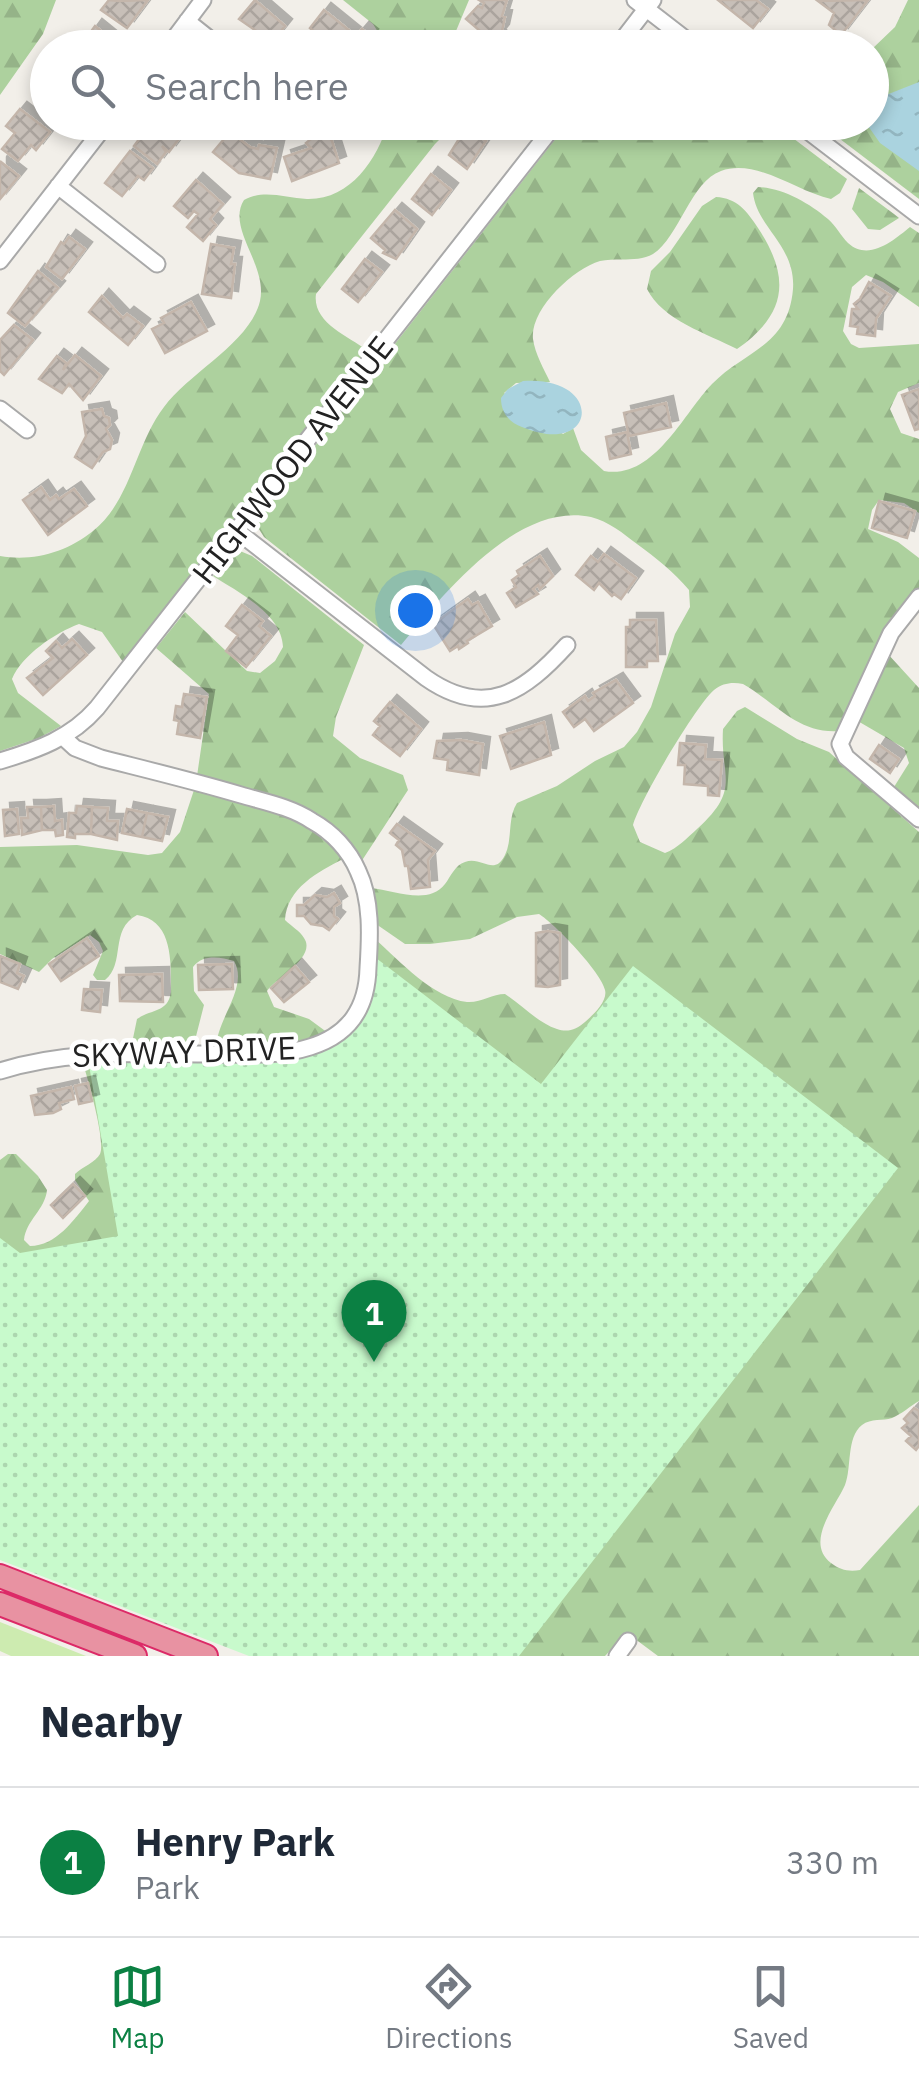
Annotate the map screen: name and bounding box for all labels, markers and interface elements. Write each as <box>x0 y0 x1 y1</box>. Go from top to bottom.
search box <box>30 30 889 140</box>
icon: search <box>65 58 120 113</box>
text: Search here <box>145 61 349 110</box>
street label: HIGHWOOD AVENUE <box>182 327 402 592</box>
your location <box>390 585 441 636</box>
street label: SKYWAY DRIVE <box>71 1026 297 1076</box>
pin: 1 <box>342 1280 406 1362</box>
text: Nearby <box>40 1694 182 1749</box>
text: Henry Park <box>135 1817 335 1866</box>
text: 1 <box>63 1841 82 1883</box>
text: 330 m <box>786 1841 879 1883</box>
text: Park <box>135 1866 200 1908</box>
tab: Map <box>110 1959 165 2056</box>
tab: Directions <box>385 1959 513 2056</box>
tab: Saved <box>733 1959 809 2056</box>

